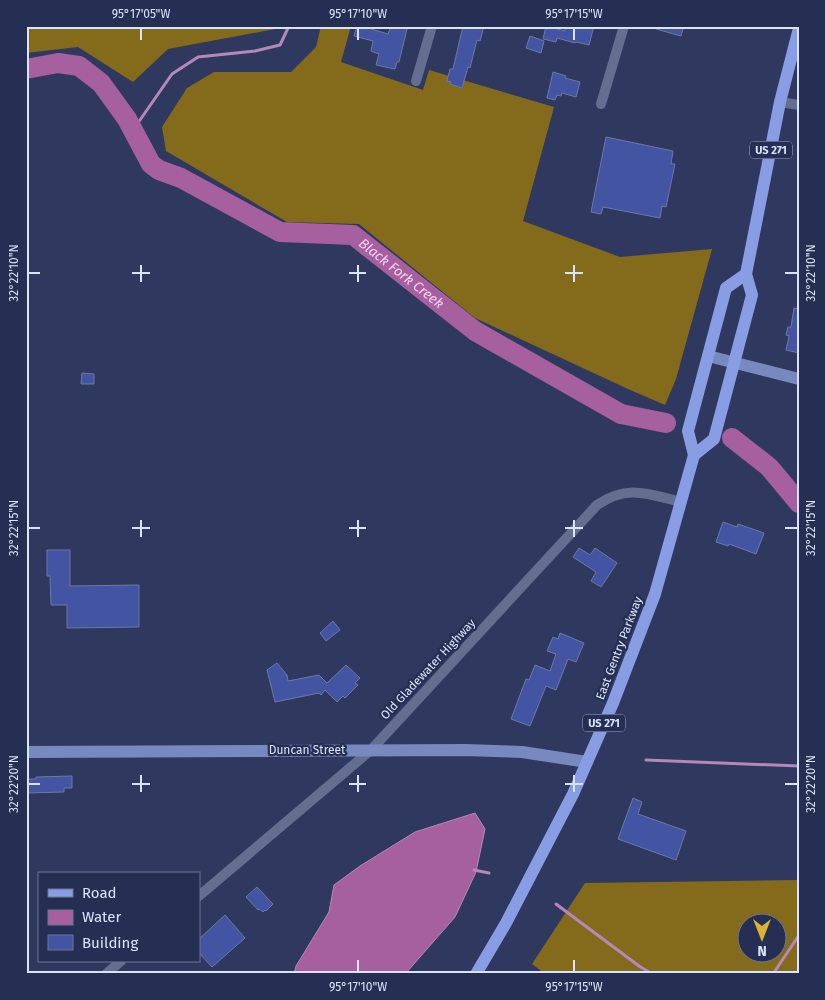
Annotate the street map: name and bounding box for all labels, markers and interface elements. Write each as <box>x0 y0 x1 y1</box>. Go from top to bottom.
text: 95°17'05"W <box>112 7 170 21</box>
text: 95°17'10"W <box>329 7 387 21</box>
text: 95°17'15"W <box>545 7 603 21</box>
road number: US 271 <box>750 142 792 158</box>
water label: Black Fork Creek <box>355 234 448 312</box>
text: 32°22'10"N <box>7 244 21 302</box>
text: 32°22'10"N <box>804 244 818 302</box>
text: 32°22'15"N <box>7 500 21 556</box>
text: 32°22'15"N <box>804 500 818 556</box>
street label: East Gentry Parkway <box>593 594 645 702</box>
street label: Old Gladewater Highway <box>378 616 478 722</box>
road number: US 271 <box>583 714 625 731</box>
street label: Duncan Street <box>269 743 346 757</box>
text: 32°22'20"N <box>7 755 21 813</box>
text: 32°22'20"N <box>804 755 818 813</box>
legend <box>38 872 200 962</box>
text: Road <box>82 884 117 902</box>
text: Water <box>82 908 121 926</box>
north arrow <box>738 912 788 962</box>
text: Building <box>82 934 138 952</box>
text: N <box>757 942 767 959</box>
text: 95°17'10"W <box>329 980 387 994</box>
text: 95°17'15"W <box>545 980 603 994</box>

